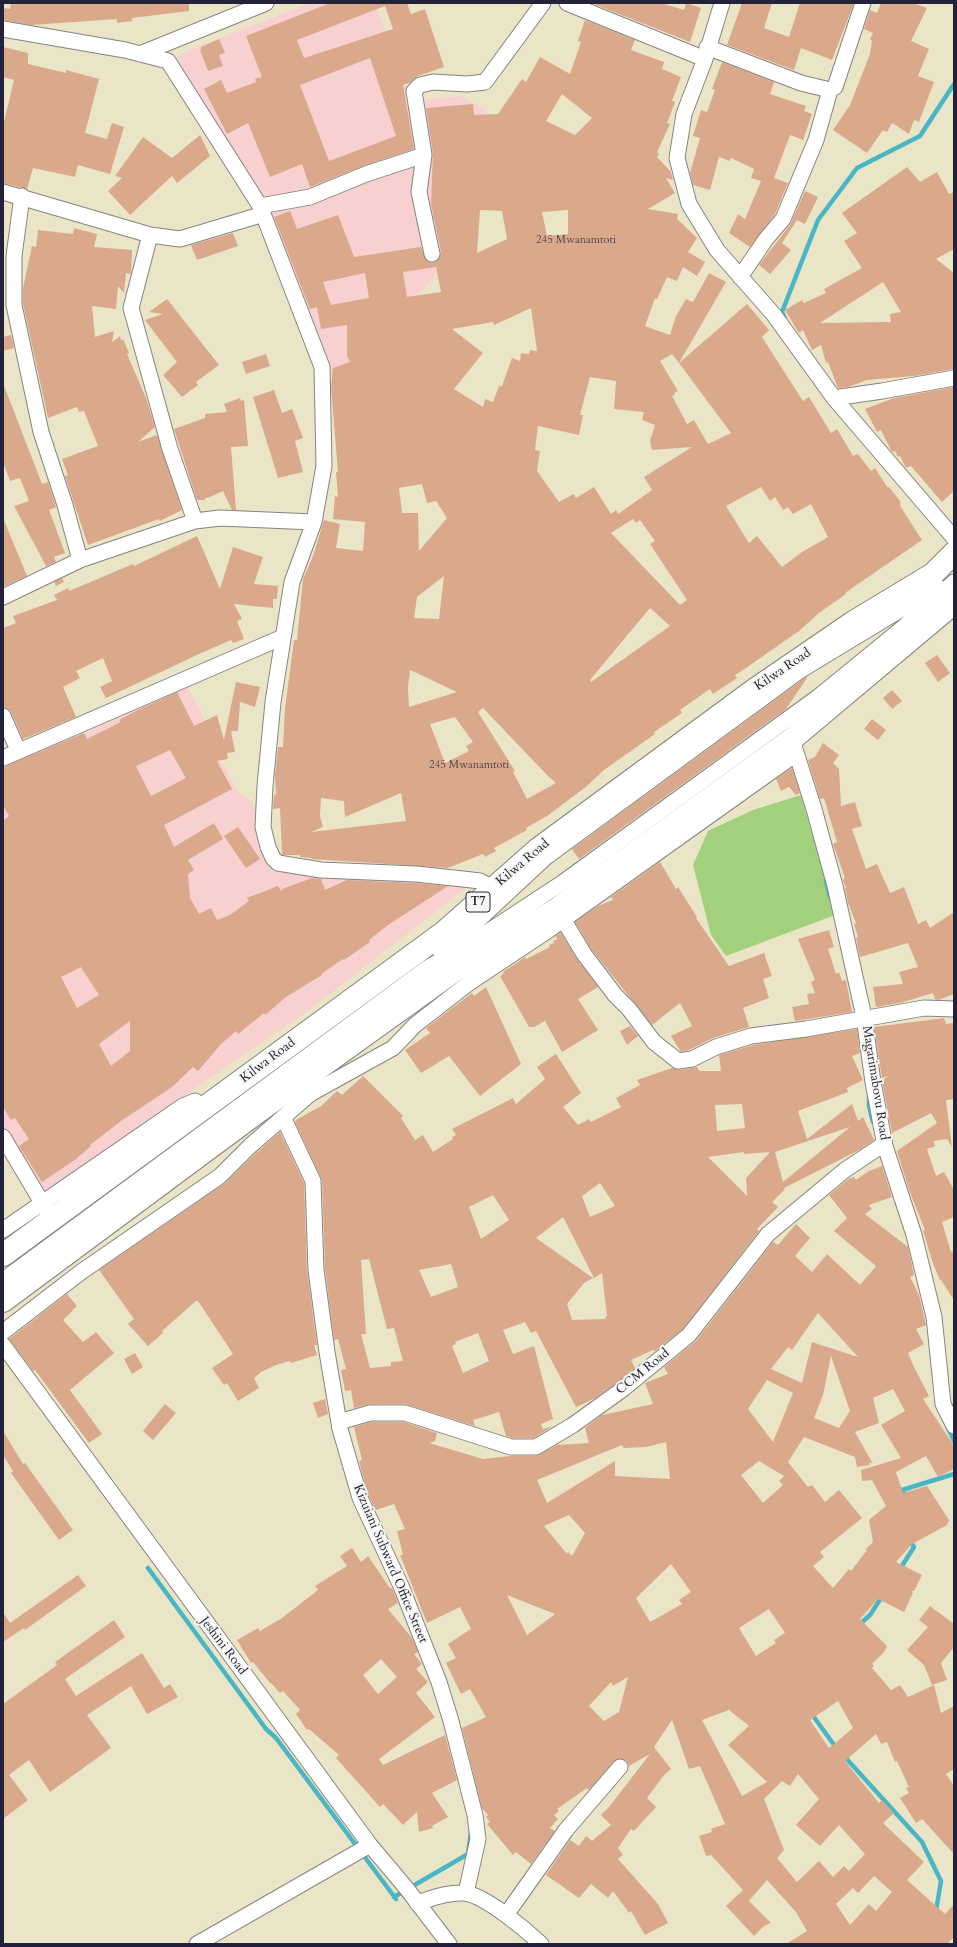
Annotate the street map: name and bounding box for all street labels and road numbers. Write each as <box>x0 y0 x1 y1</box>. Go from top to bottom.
street label: Kilwa Road <box>752 645 814 695</box>
street label: Kilwa Road <box>493 836 553 890</box>
road number: T7 <box>466 892 490 912</box>
street label: Magarimabovu Road <box>858 1025 892 1141</box>
street label: Kilwa Road <box>237 1035 299 1087</box>
street label: CCM Road <box>613 1346 673 1398</box>
street label: Kizuiani Subward Office Street <box>349 1482 431 1646</box>
street label: Jeshini Road <box>196 1614 250 1678</box>

